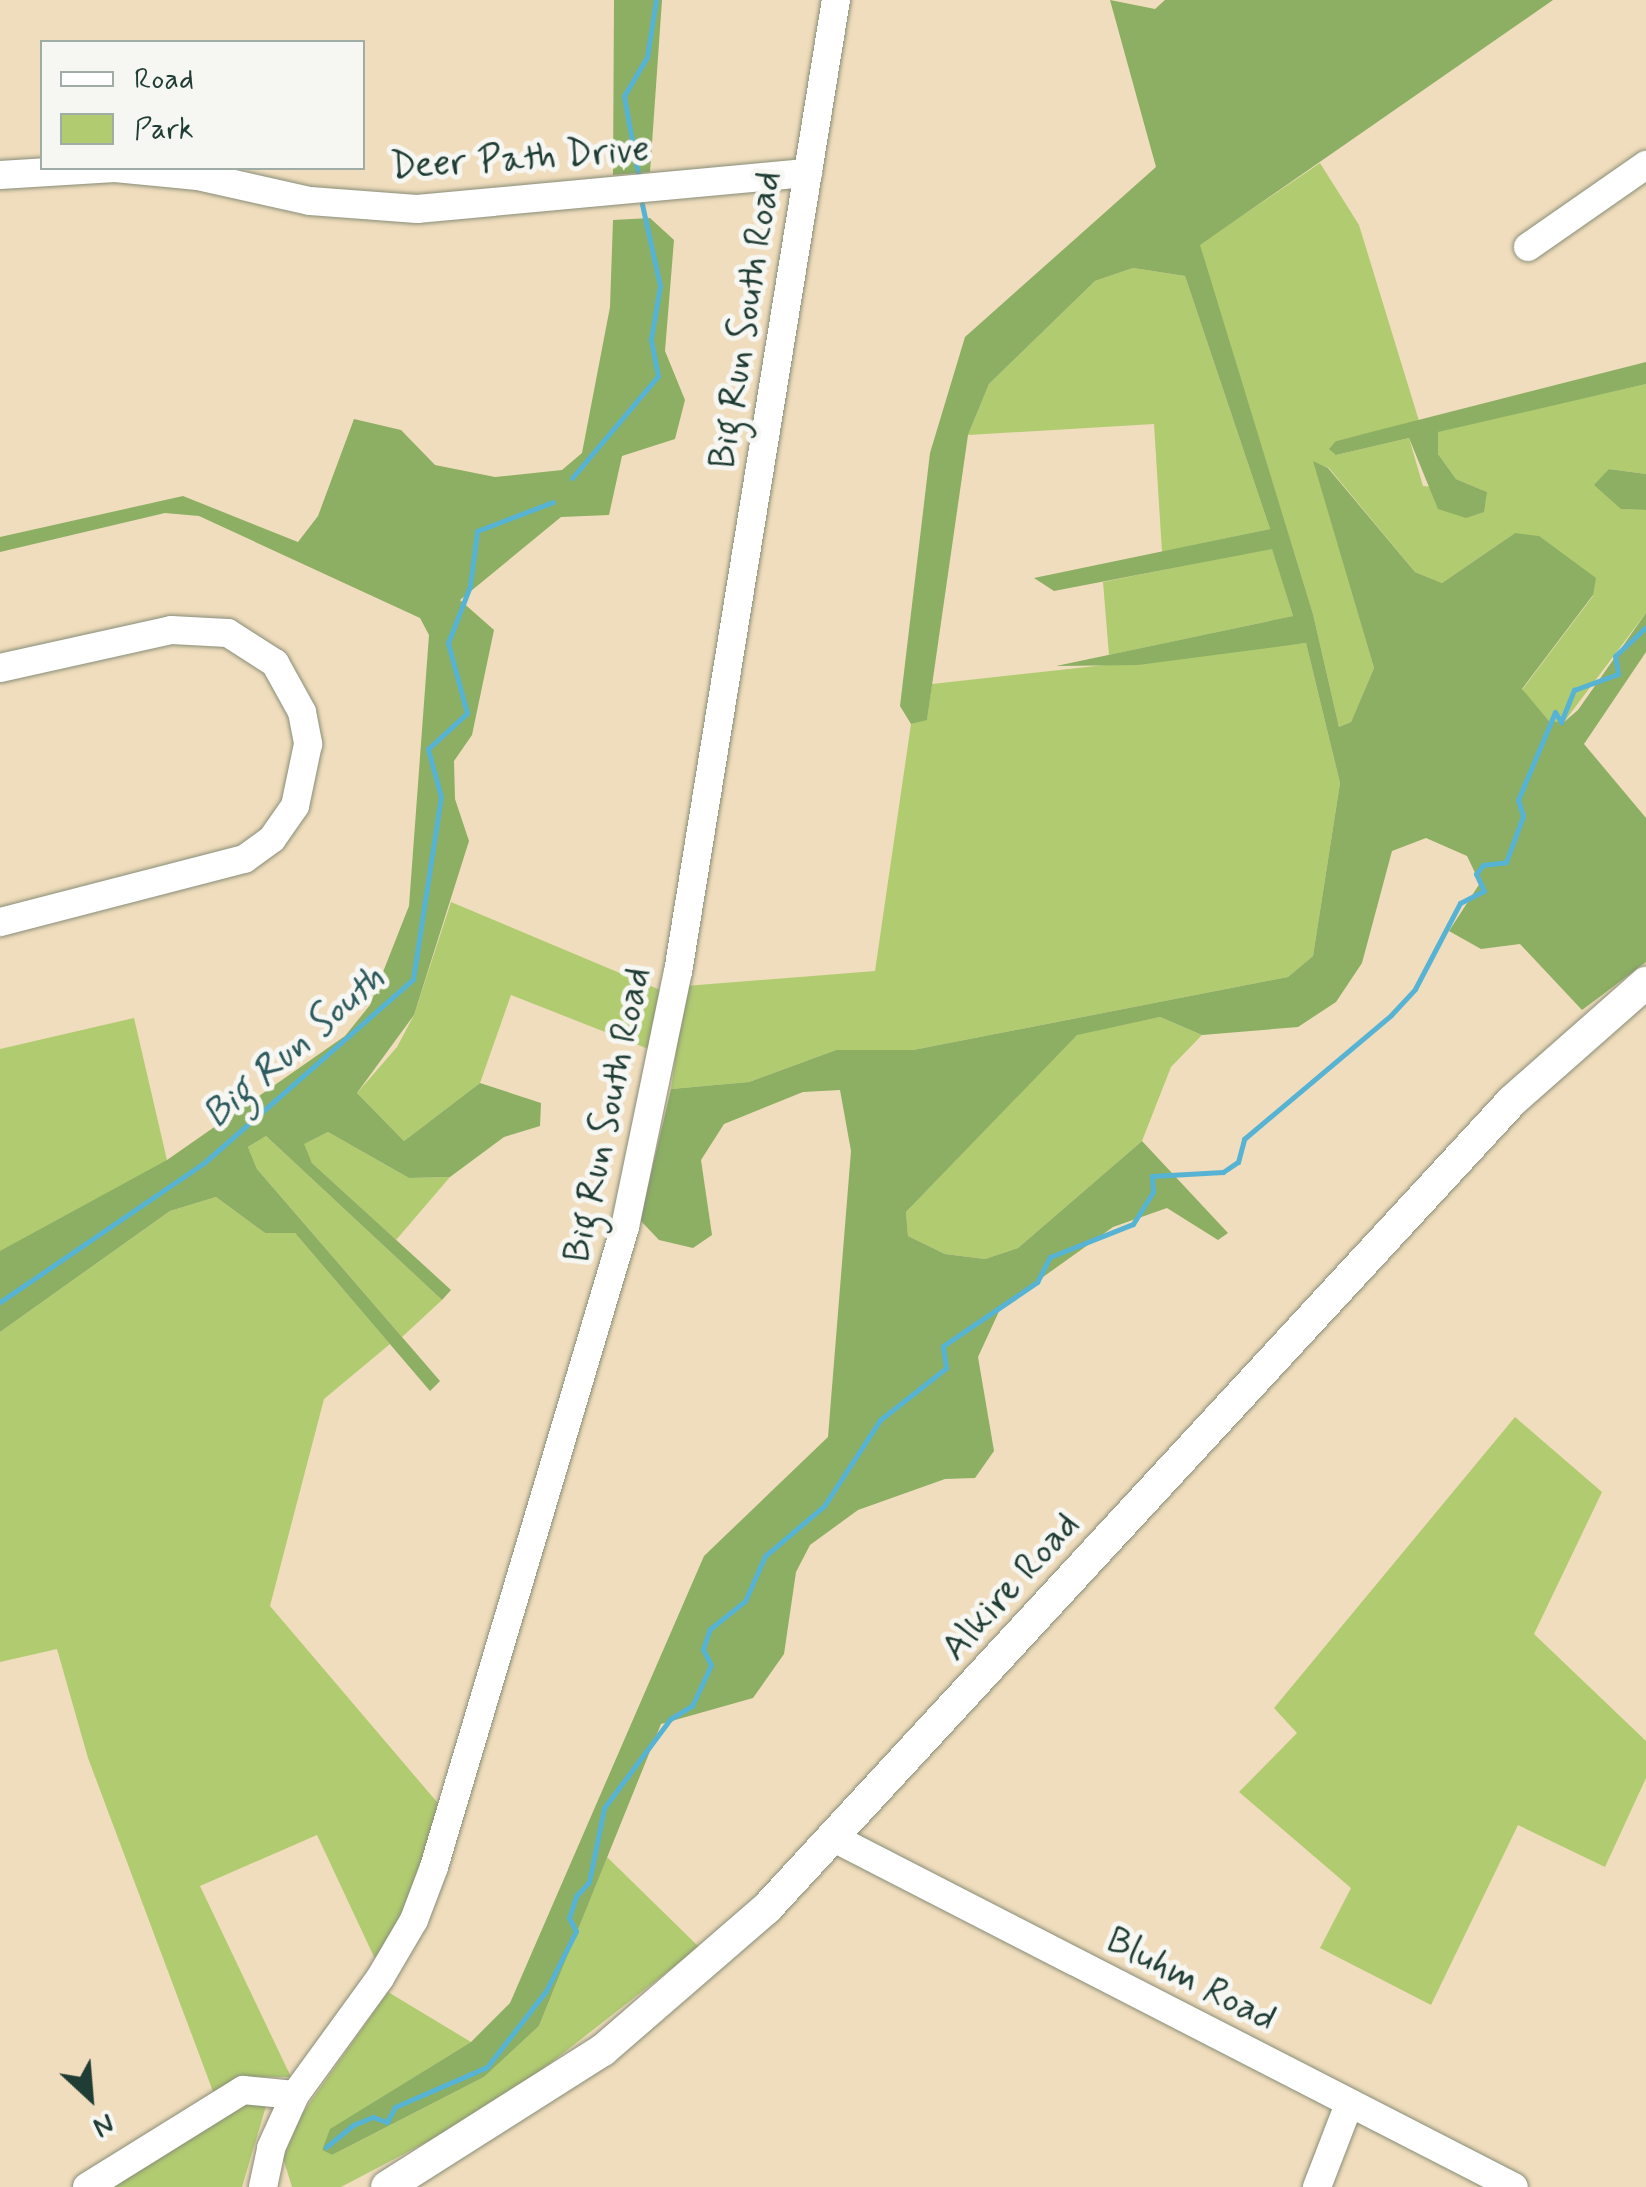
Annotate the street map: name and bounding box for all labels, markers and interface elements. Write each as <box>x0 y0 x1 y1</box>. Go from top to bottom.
legend <box>40 40 365 170</box>
text: Road <box>134 60 194 99</box>
text: Park <box>134 110 194 149</box>
street label: Deer Path Drive <box>392 127 648 191</box>
street label: Big Run South Road <box>700 168 792 472</box>
water label: Big Run South <box>193 955 395 1139</box>
street label: Big Run South Road <box>554 963 662 1267</box>
street label: Alkire Road <box>932 1503 1090 1671</box>
street label: Bluhm Road <box>1098 1918 1284 2042</box>
north arrow <box>40 2047 140 2147</box>
text: N <box>87 2104 120 2145</box>

